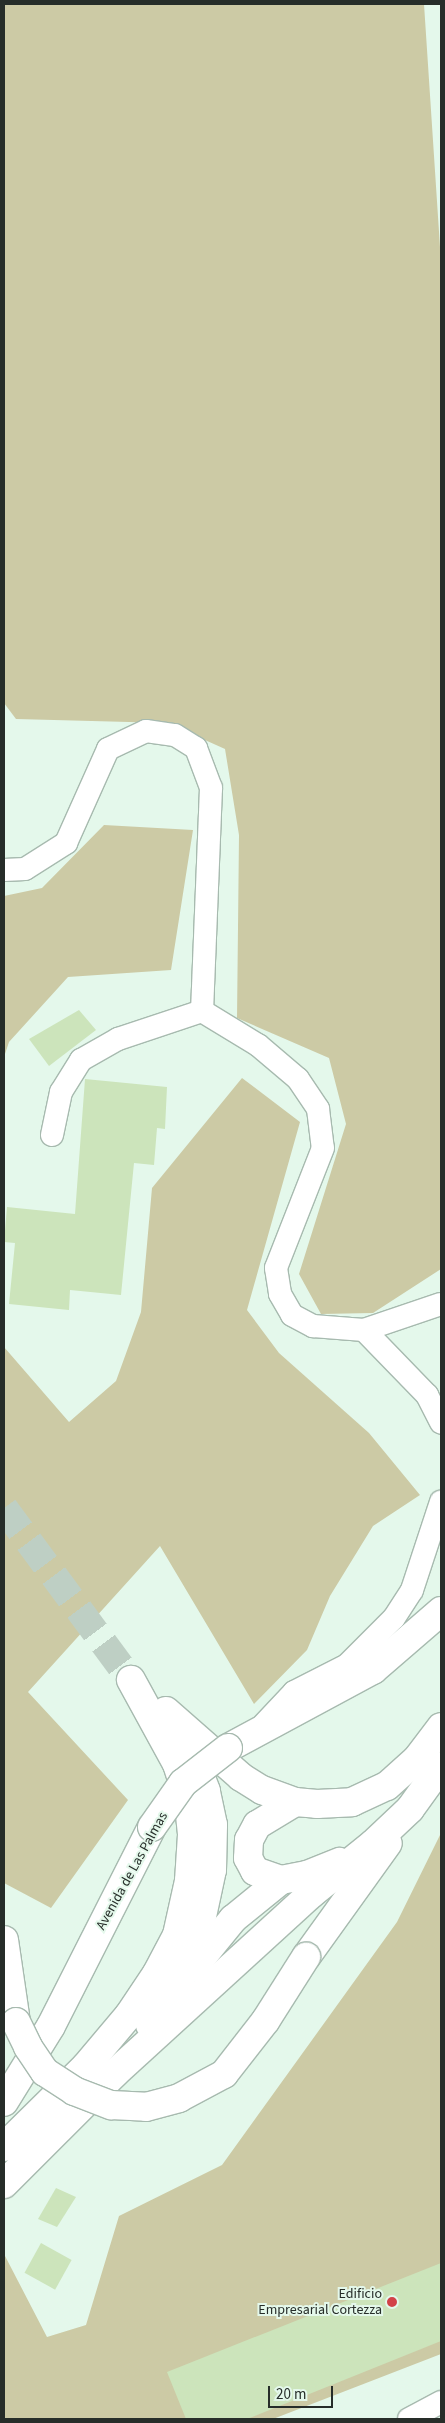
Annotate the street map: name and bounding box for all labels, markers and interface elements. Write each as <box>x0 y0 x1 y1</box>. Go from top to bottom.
street label: Avenida de Las Palmas <box>93 1809 171 1933</box>
place label: Edificio Empresarial Cortezza <box>258 2286 382 2318</box>
marker: Edificio Empresarial Cortezza <box>386 2296 398 2308</box>
scale bar <box>270 2376 335 2408</box>
text: 20 m <box>276 2384 306 2405</box>

